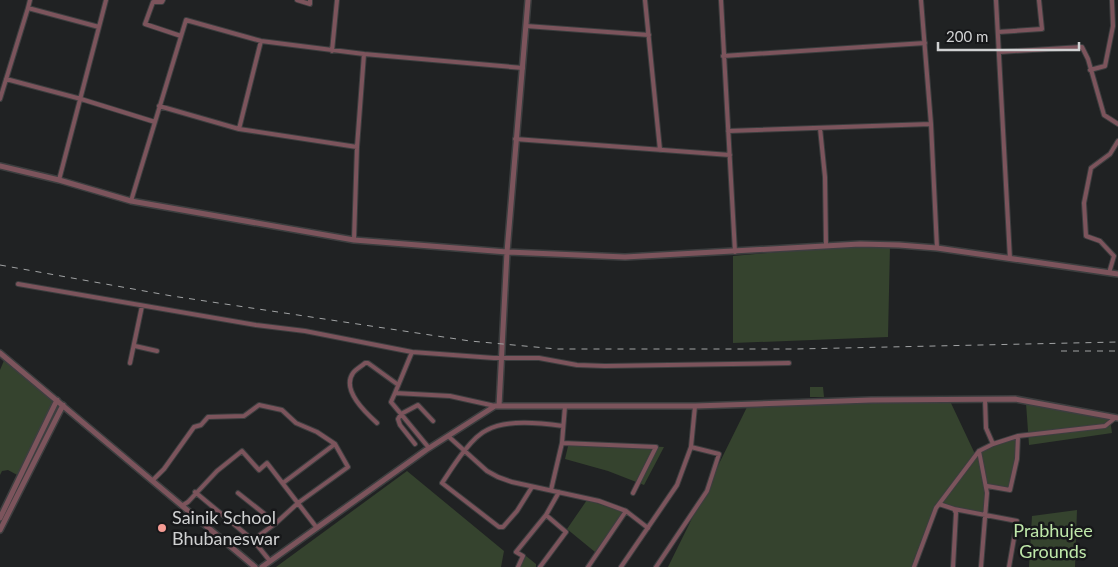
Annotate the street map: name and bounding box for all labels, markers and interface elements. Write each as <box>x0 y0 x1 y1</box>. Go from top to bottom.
scale bar <box>938 20 1079 52</box>
text: 200 m <box>946 27 988 45</box>
place label: Sainik School Bhubaneswar <box>172 506 280 549</box>
park label: Prabhujee Grounds <box>1013 519 1093 562</box>
marker: Sainik School Bhubaneswar <box>156 522 168 534</box>

